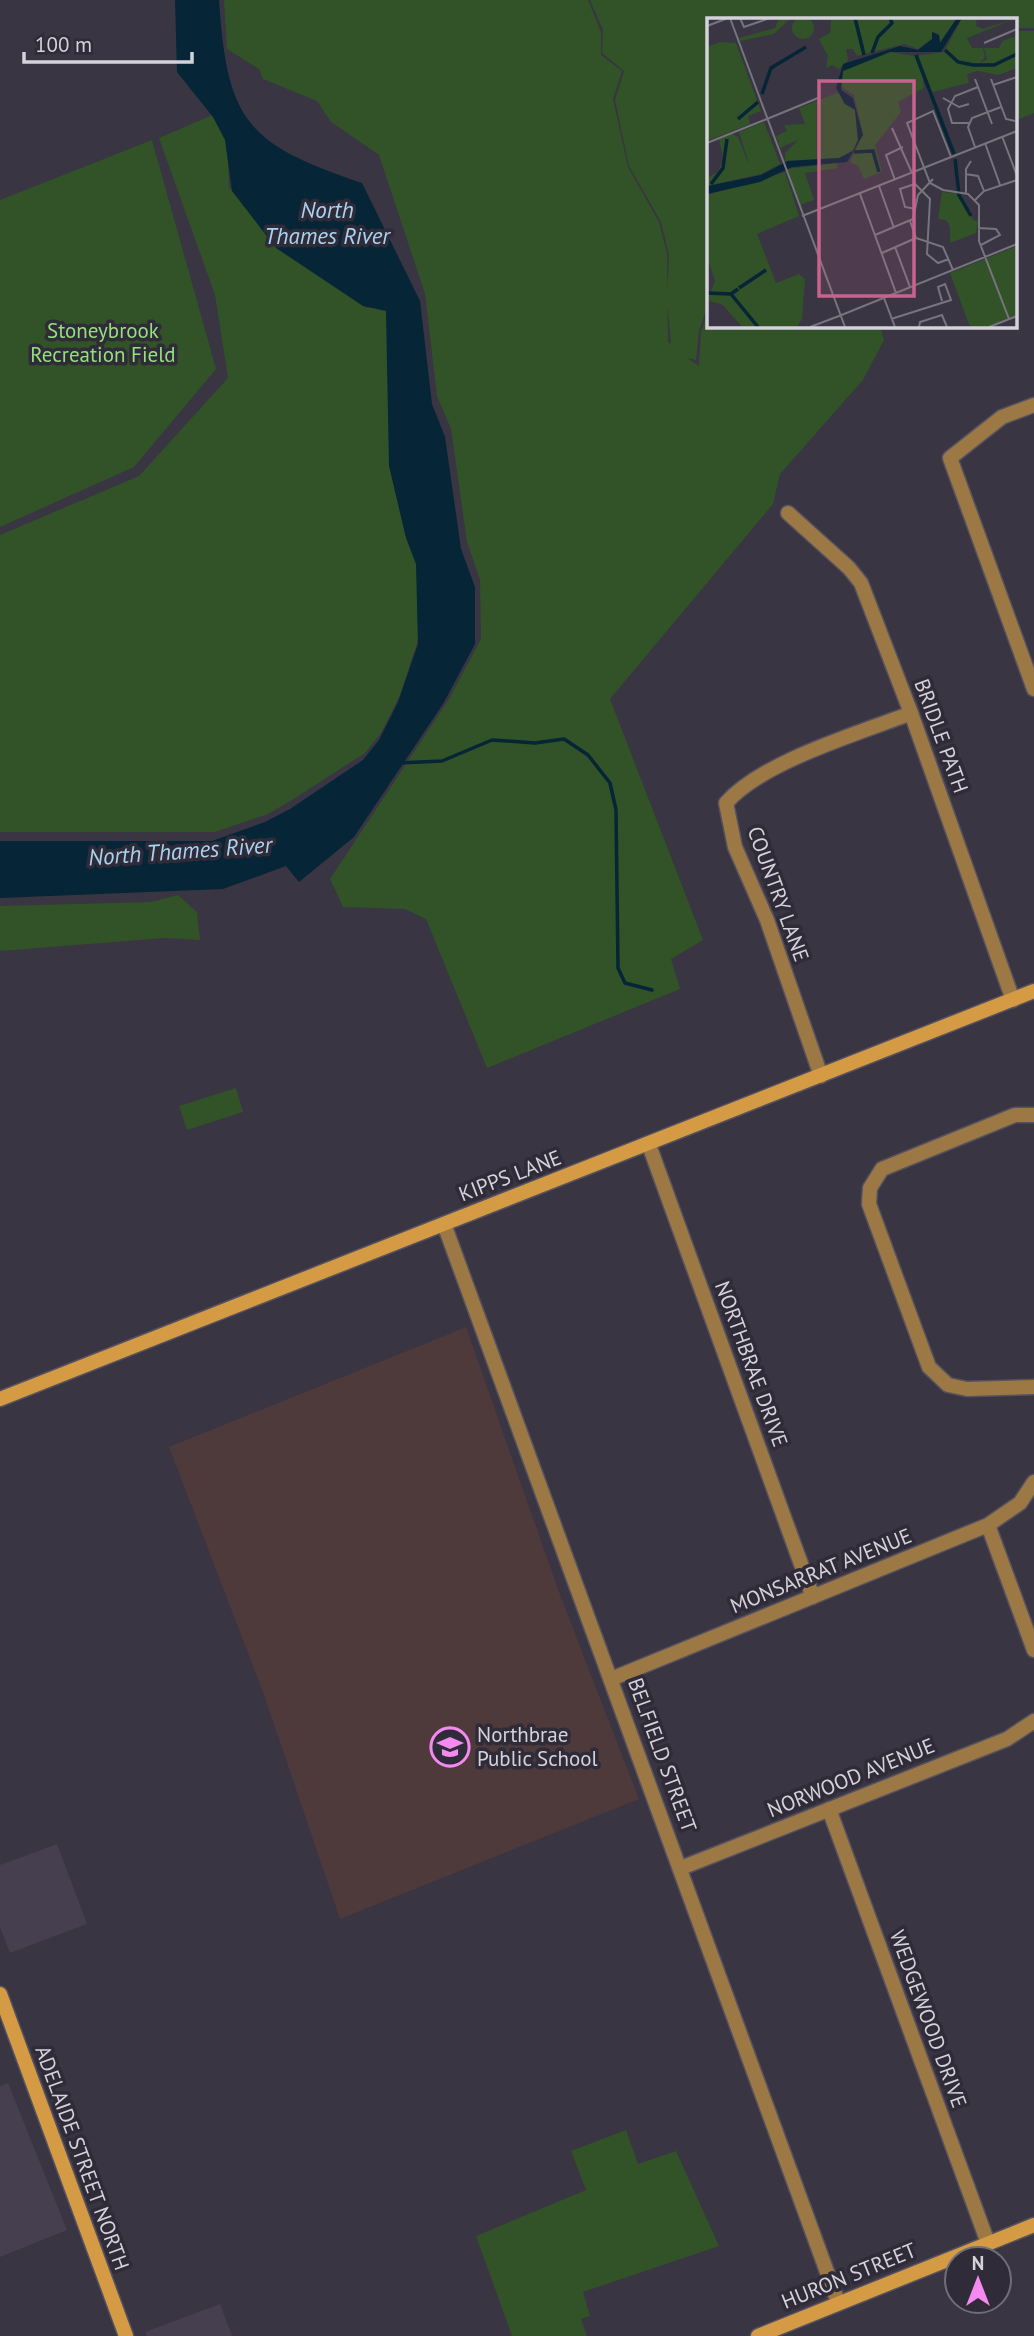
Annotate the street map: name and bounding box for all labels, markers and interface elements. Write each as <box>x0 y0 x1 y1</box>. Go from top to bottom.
inset map <box>707 18 1016 327</box>
scale bar <box>24 21 192 65</box>
text: 100 m <box>35 31 92 58</box>
water label: North Thames River <box>264 195 391 250</box>
park label: Stoneybrook Recreation Field <box>30 317 176 368</box>
street label: BRIDLE PATH <box>908 675 975 797</box>
street label: COUNTRY LANE <box>742 823 815 965</box>
water label: North Thames River <box>87 830 274 871</box>
street label: KIPPS LANE <box>455 1144 565 1207</box>
street label: NORTHBRAE DRIVE <box>709 1277 794 1450</box>
street label: MONSARRAT AVENUE <box>726 1522 915 1619</box>
street label: BELFIELD STREET <box>622 1674 703 1836</box>
place label: Northbrae Public School <box>477 1721 598 1772</box>
school or university icon: Northbrae Public School <box>429 1726 471 1768</box>
street label: NORWOOD AVENUE <box>763 1732 938 1823</box>
street label: WEDGEWOOD DRIVE <box>884 1926 973 2111</box>
street label: ADELAIDE STREET NORTH <box>29 2042 136 2274</box>
street label: HURON STREET <box>777 2236 920 2315</box>
north arrow <box>943 2245 1013 2315</box>
text: N <box>972 2251 984 2275</box>

